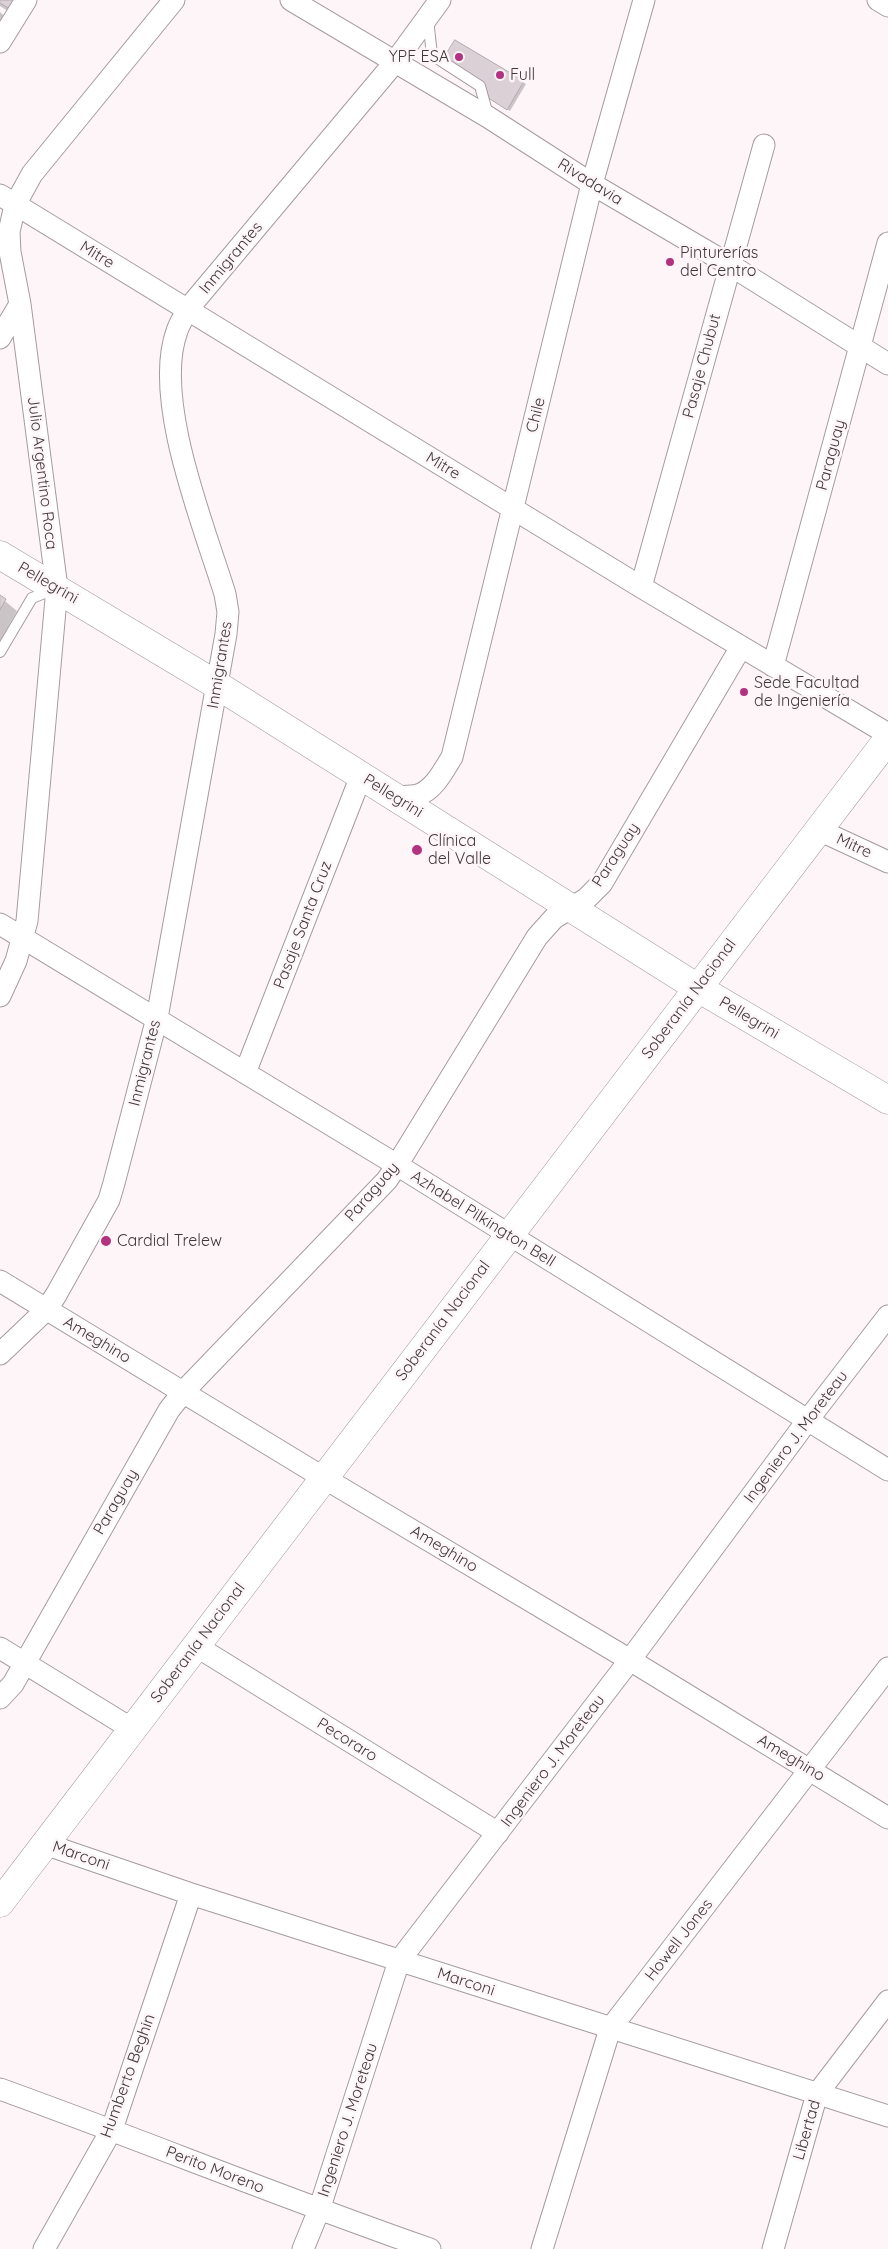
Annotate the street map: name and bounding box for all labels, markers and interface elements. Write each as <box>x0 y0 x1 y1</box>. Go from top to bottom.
place label: YPF ESA <box>389 47 449 67</box>
marker: YPF ESA <box>453 51 465 63</box>
place label: Full <box>510 65 535 85</box>
marker: Full <box>494 69 506 81</box>
street label: Rivadavia <box>554 155 626 209</box>
street label: Inmigrantes <box>195 218 267 298</box>
street label: Mitre <box>76 237 118 273</box>
place label: Pinturerías del Centro <box>680 243 758 281</box>
marker: Pinturerías del Centro <box>664 256 676 268</box>
street label: Pasaje Chubut <box>679 312 725 420</box>
street label: Julio Argentino Roca <box>23 395 61 551</box>
street label: Chile <box>522 395 550 435</box>
street label: Paraguay <box>812 417 850 493</box>
street label: Mitre <box>422 448 464 484</box>
street label: Pellegrini <box>14 558 82 608</box>
street label: Inmigrantes <box>204 620 236 710</box>
place label: Sede Facultad de Ingeniería <box>754 673 859 711</box>
marker: Sede Facultad de Ingeniería <box>738 686 750 698</box>
street label: Pellegrini <box>360 770 426 822</box>
street label: Paraguay <box>588 819 644 891</box>
street label: Mitre <box>833 829 875 863</box>
place label: Clínica del Valle <box>428 831 491 869</box>
marker: Clínica del Valle <box>410 843 424 857</box>
street label: Pasaje Santa Cruz <box>270 859 336 991</box>
street label: Soberanía Nacional <box>638 935 740 1063</box>
street label: Pellegrini <box>715 993 783 1043</box>
street label: Inmigrantes <box>125 1018 165 1108</box>
street label: Paraguay <box>341 1158 403 1226</box>
street label: Azhabel Pilkington Bell <box>407 1167 559 1271</box>
place label: Cardial Trelew <box>117 1231 222 1251</box>
marker: Cardial Trelew <box>99 1234 113 1248</box>
street label: Soberanía Nacional <box>392 1257 494 1385</box>
street label: Ameghino <box>60 1312 134 1368</box>
street label: Ingeniero J. Moreteau <box>740 1367 852 1507</box>
street label: Paraguay <box>90 1466 142 1538</box>
street label: Ameghino <box>407 1521 481 1577</box>
street label: Soberanía Nacional <box>147 1579 249 1707</box>
street label: Ingeniero J. Moreteau <box>497 1691 609 1831</box>
street label: Pecoraro <box>313 1714 381 1766</box>
street label: Ameghino <box>754 1730 828 1786</box>
street label: Marconi <box>50 1837 112 1875</box>
street label: Howell Jones <box>641 1895 717 1985</box>
street label: Marconi <box>435 1964 497 2000</box>
street label: Humberto Beghin <box>97 2011 159 2141</box>
street label: Ingeniero J. Moreteau <box>314 2041 382 2199</box>
street label: Libertad <box>789 2098 825 2162</box>
street label: Perito Moreno <box>163 2142 267 2198</box>

